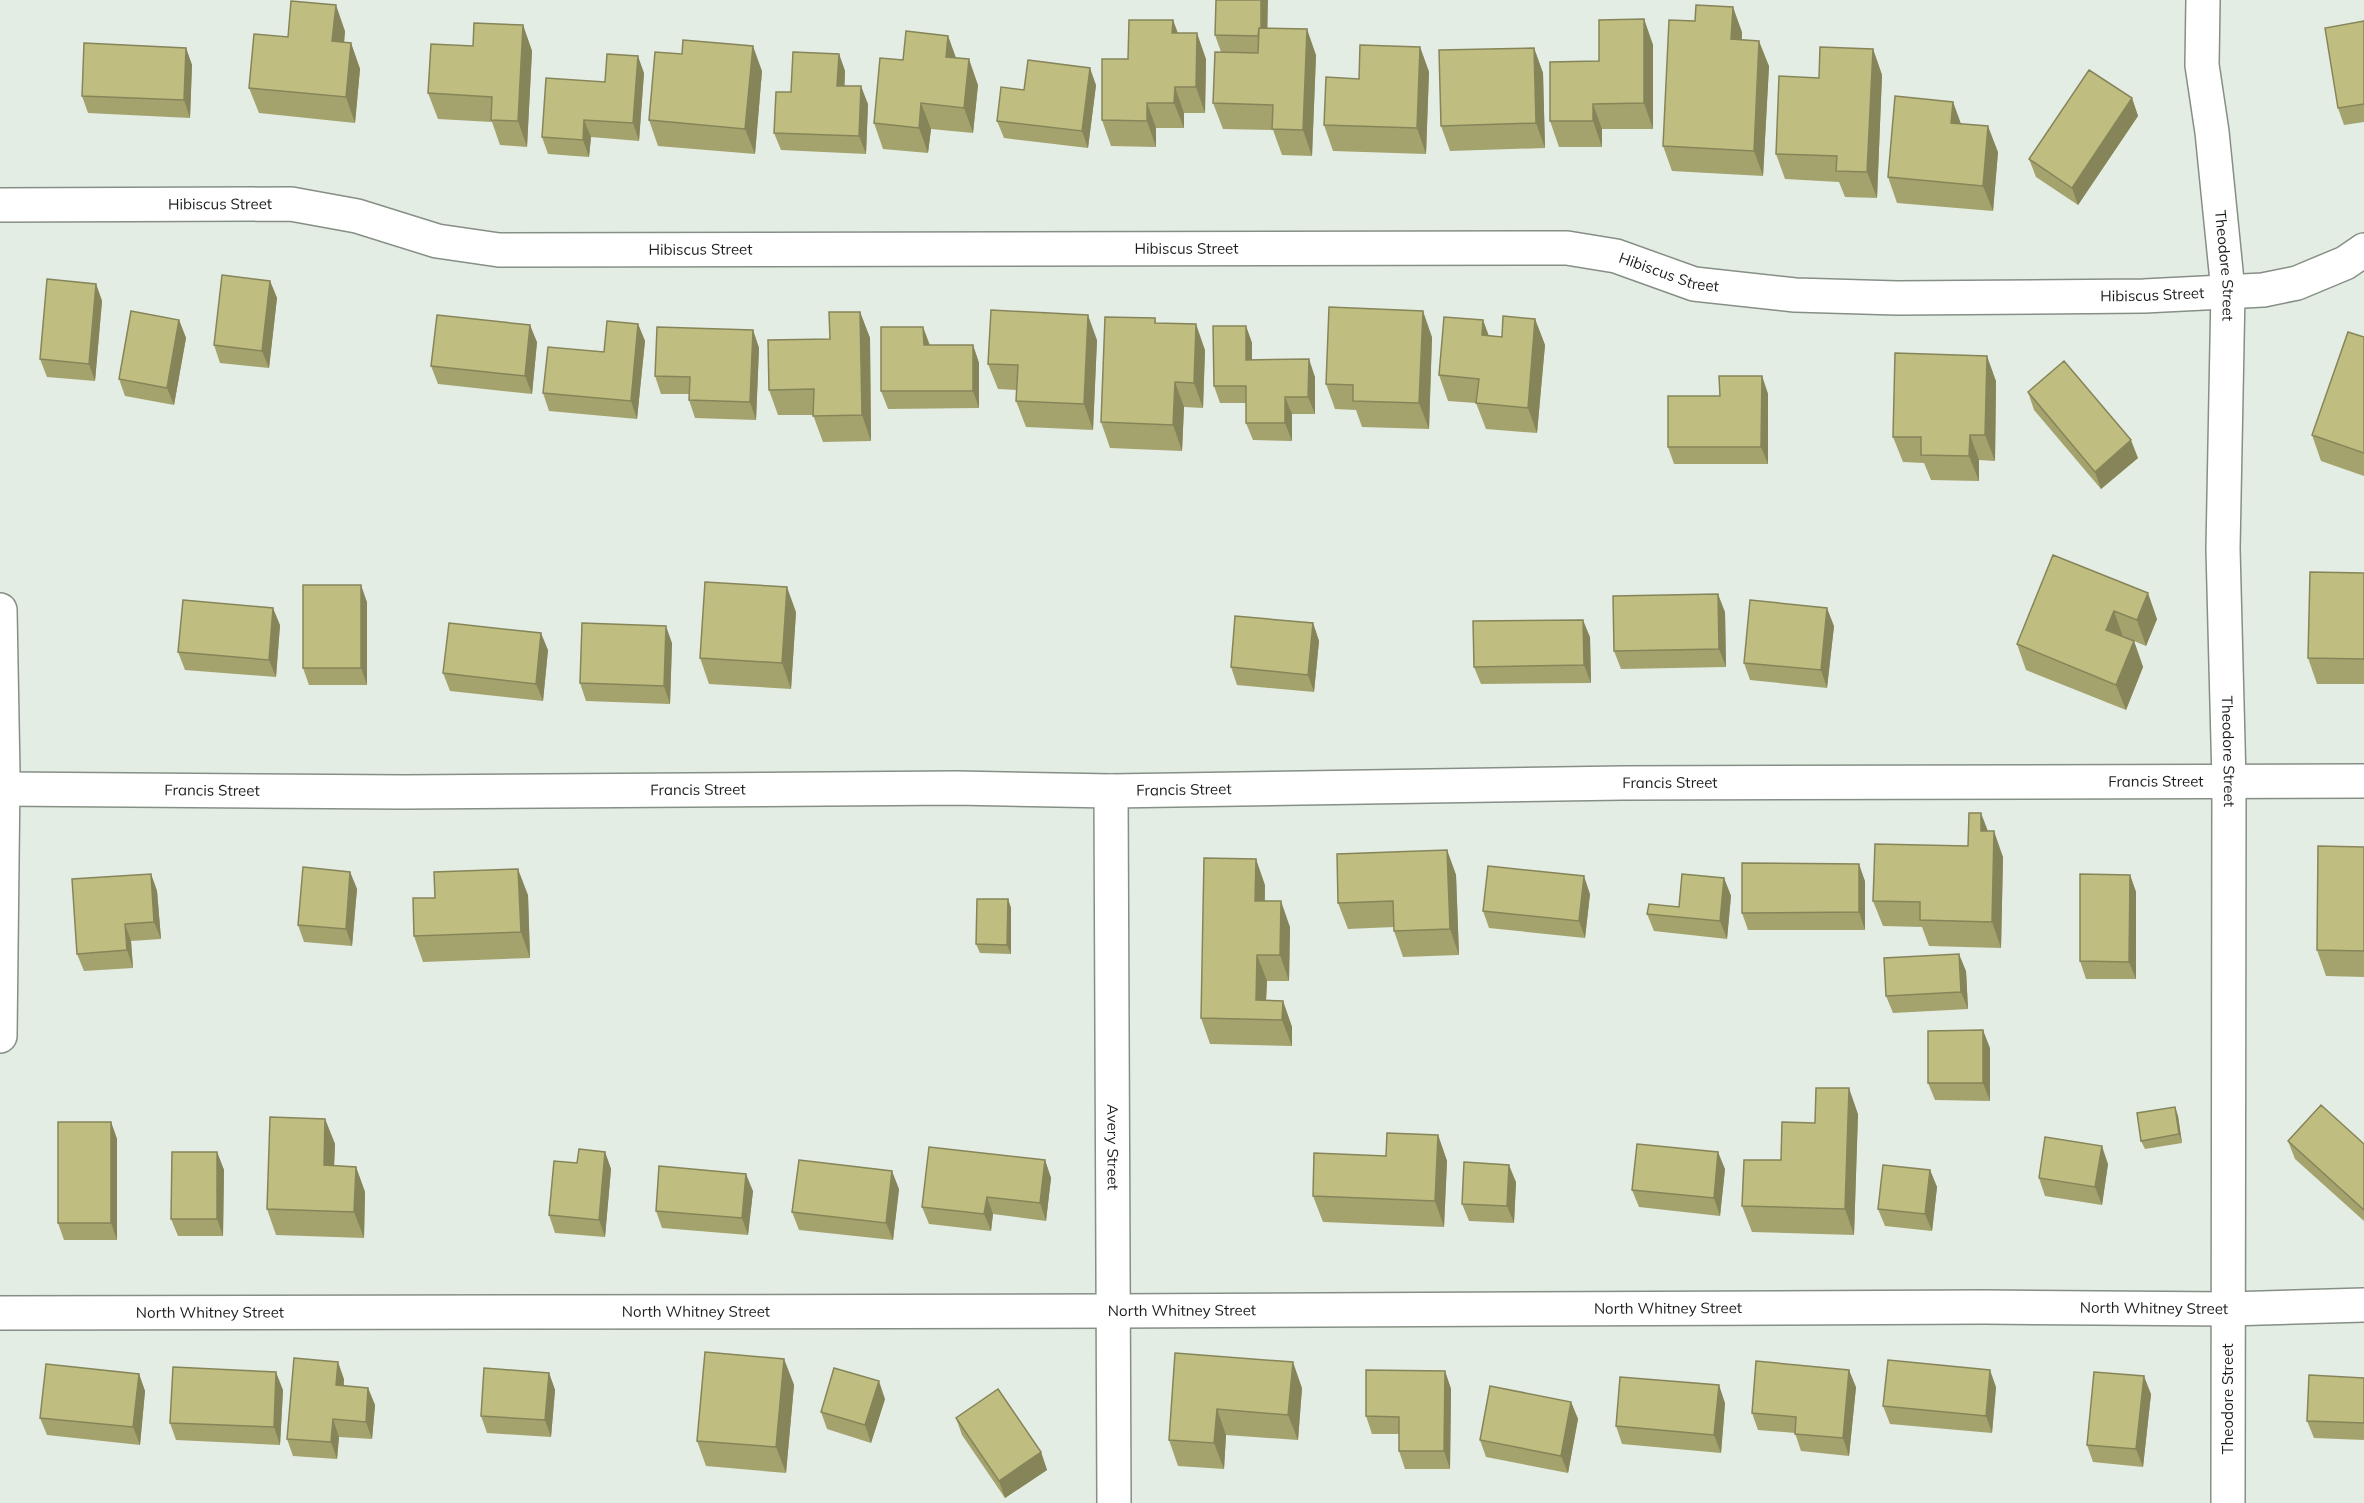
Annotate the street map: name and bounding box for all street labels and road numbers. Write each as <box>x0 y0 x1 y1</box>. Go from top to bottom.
street label: Hibiscus Street <box>168 194 272 213</box>
street label: Theodore Street <box>2211 209 2238 321</box>
street label: Hibiscus Street <box>1134 239 1239 258</box>
street label: Hibiscus Street <box>648 240 753 259</box>
street label: Hibiscus Street <box>1616 248 1720 296</box>
street label: Hibiscus Street <box>2100 283 2205 305</box>
street label: Theodore Street <box>2218 695 2239 807</box>
street label: Francis Street <box>2108 771 2204 791</box>
street label: Francis Street <box>1622 773 1718 792</box>
street label: Francis Street <box>1136 779 1232 800</box>
street label: Francis Street <box>164 780 260 800</box>
street label: Francis Street <box>650 780 746 799</box>
street label: Avery Street <box>1103 1104 1123 1190</box>
street label: North Whitney Street <box>1594 1298 1742 1318</box>
street label: North Whitney Street <box>2080 1298 2228 1318</box>
street label: North Whitney Street <box>1108 1300 1256 1320</box>
street label: North Whitney Street <box>136 1302 284 1322</box>
street label: North Whitney Street <box>622 1302 770 1321</box>
street label: Theodore Street <box>2218 1343 2237 1455</box>

